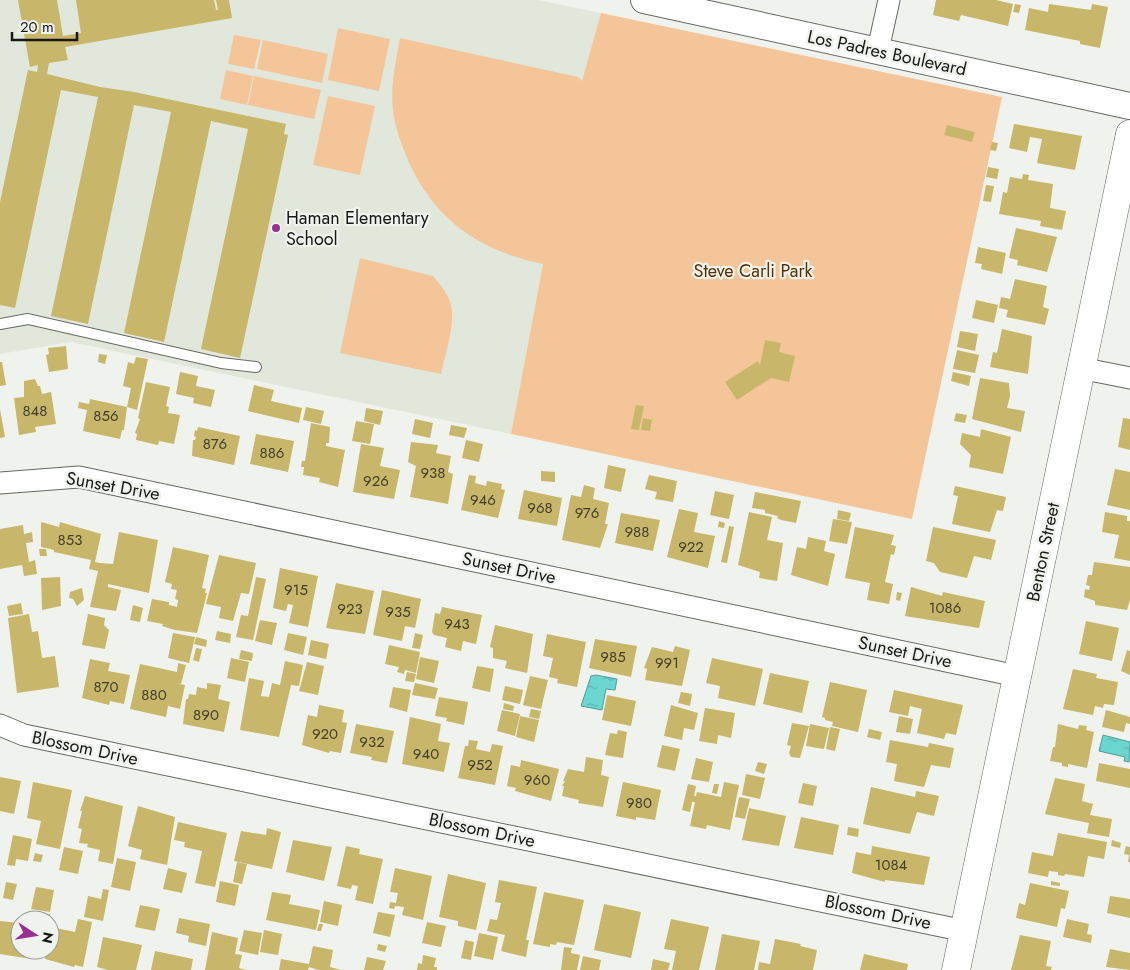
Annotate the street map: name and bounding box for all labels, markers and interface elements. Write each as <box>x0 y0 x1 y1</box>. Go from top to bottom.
scale bar <box>12 10 78 42</box>
text: 20 m <box>20 16 54 38</box>
street label: Los Padres Boulevard <box>805 23 969 83</box>
place label: Haman Elementary School <box>286 205 429 252</box>
marker: Haman Elementary School <box>270 222 282 234</box>
park label: Steve Carli Park <box>694 258 813 284</box>
house number: 848 <box>22 400 48 422</box>
house number: 856 <box>93 405 119 427</box>
house number: 876 <box>203 433 227 455</box>
house number: 886 <box>259 442 285 464</box>
house number: 938 <box>420 462 446 484</box>
street label: Sunset Drive <box>64 465 162 507</box>
house number: 926 <box>363 470 389 492</box>
house number: 946 <box>470 489 496 511</box>
house number: 968 <box>527 497 553 519</box>
street label: Benton Street <box>1020 499 1066 604</box>
house number: 976 <box>575 502 599 524</box>
house number: 988 <box>624 521 650 543</box>
house number: 853 <box>58 529 82 551</box>
house number: 922 <box>678 536 704 558</box>
street label: Sunset Drive <box>460 545 558 591</box>
house number: 915 <box>284 579 308 601</box>
house number: 1086 <box>929 597 961 619</box>
house number: 923 <box>337 598 363 620</box>
house number: 935 <box>385 601 411 623</box>
house number: 943 <box>444 613 470 635</box>
street label: Sunset Drive <box>856 629 954 675</box>
house number: 985 <box>600 646 626 668</box>
house number: 991 <box>655 652 679 674</box>
house number: 870 <box>94 676 118 698</box>
house number: 880 <box>141 684 167 706</box>
house number: 890 <box>193 704 219 726</box>
house number: 920 <box>312 723 338 745</box>
street label: Blossom Drive <box>30 724 140 772</box>
house number: 932 <box>359 731 385 753</box>
house number: 940 <box>413 743 439 765</box>
house number: 952 <box>467 754 493 776</box>
house number: 960 <box>524 769 550 791</box>
house number: 980 <box>626 792 652 814</box>
street label: Blossom Drive <box>427 806 537 854</box>
house number: 1084 <box>875 854 908 876</box>
street label: Blossom Drive <box>823 888 933 936</box>
north arrow <box>10 910 60 960</box>
text: N <box>37 930 59 945</box>

